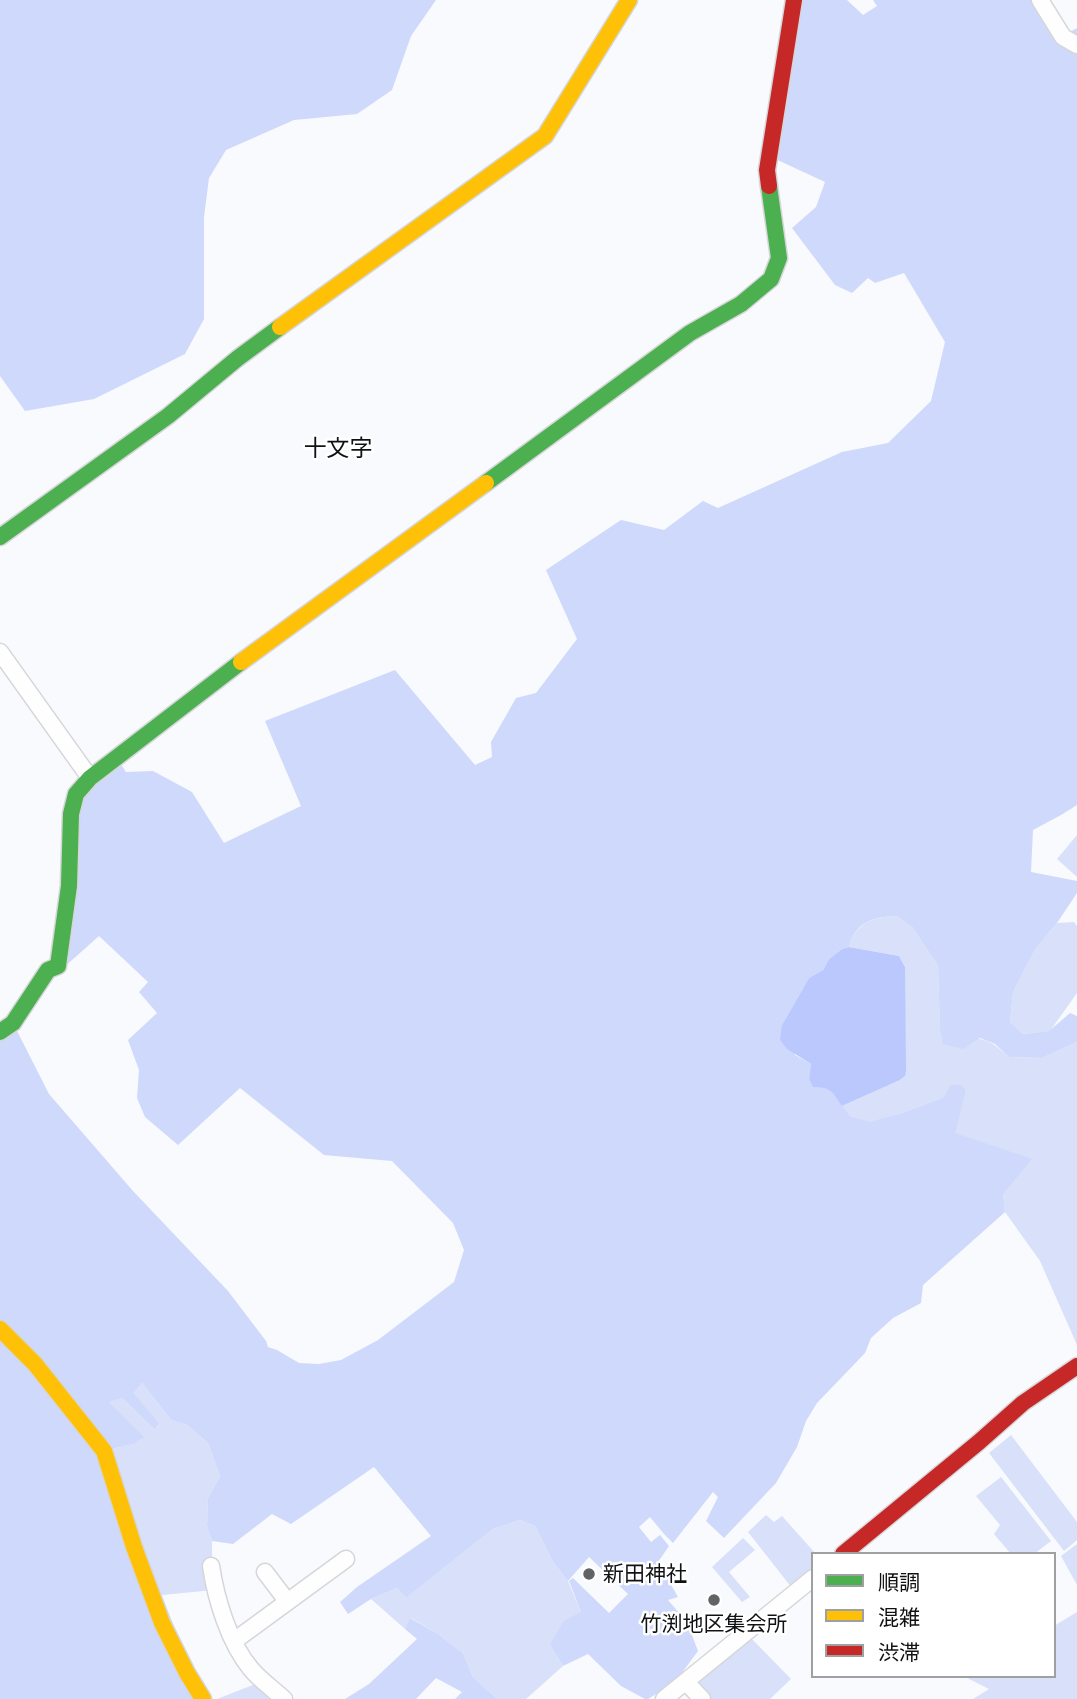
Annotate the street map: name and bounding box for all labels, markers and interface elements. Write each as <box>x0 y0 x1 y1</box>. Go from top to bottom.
district label: 十文字 <box>304 435 372 463</box>
legend <box>811 1552 1056 1678</box>
place label: 新田神社 <box>603 1561 687 1587</box>
marker: 新田神社 <box>581 1566 597 1582</box>
text: 順調 <box>878 1569 920 1595</box>
marker: 竹渕地区集会所 <box>706 1592 722 1608</box>
text: 混雑 <box>878 1604 920 1630</box>
place label: 竹渕地区集会所 <box>641 1611 787 1637</box>
text: 渋滞 <box>878 1639 920 1665</box>

